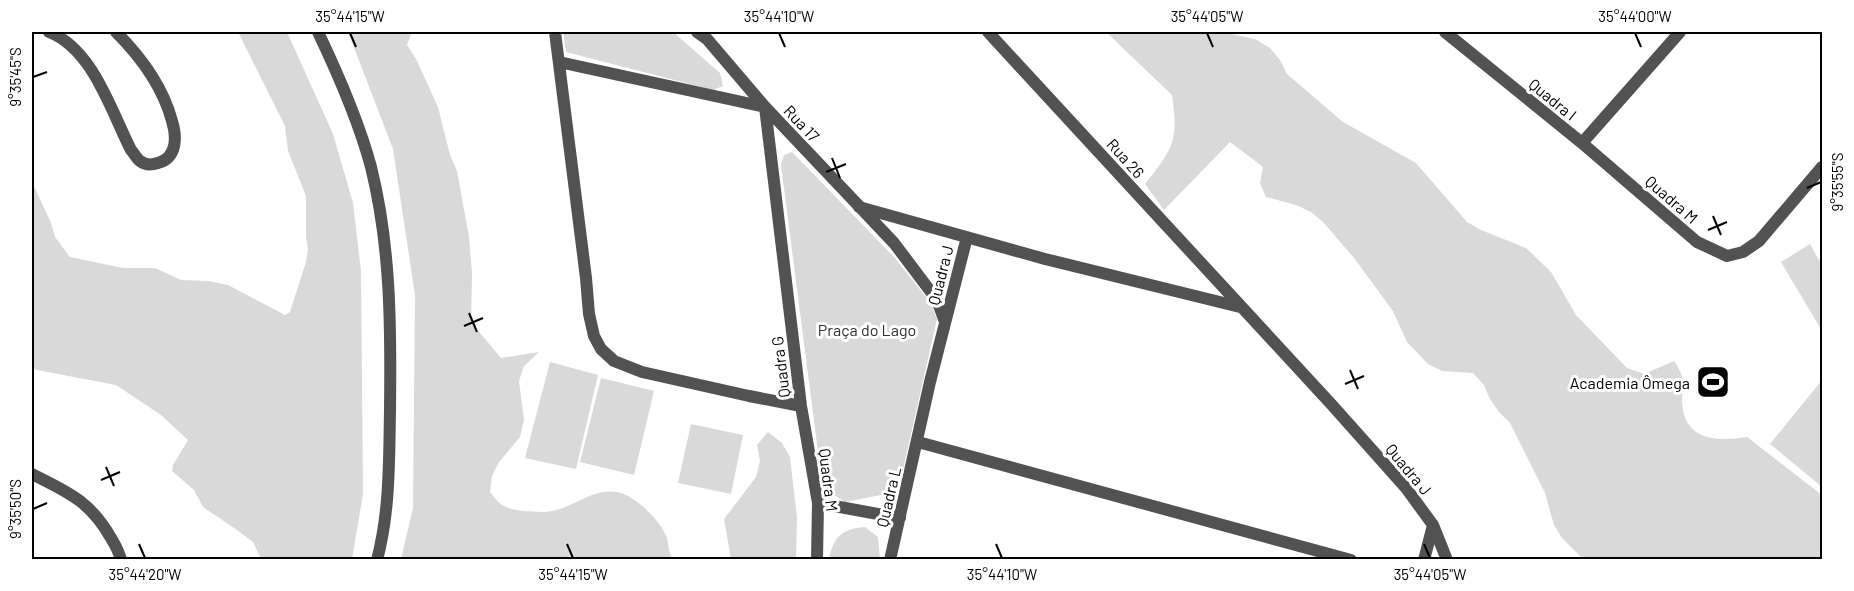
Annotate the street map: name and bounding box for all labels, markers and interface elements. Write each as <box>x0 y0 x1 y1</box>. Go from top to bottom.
text: 35°44'15"W <box>315 7 385 25</box>
text: 35°44'10"W <box>744 7 814 25</box>
text: 35°44'05"W <box>1171 7 1243 25</box>
text: 35°44'00"W <box>1598 7 1672 25</box>
text: 9°35'45"S <box>6 47 24 107</box>
street label: Quadra I <box>1525 74 1581 124</box>
street label: Rua 17 <box>780 101 824 145</box>
street label: Rua 26 <box>1103 134 1149 182</box>
text: 9°35'55"S <box>1828 152 1846 212</box>
street label: Quadra M <box>1642 171 1702 227</box>
street label: Quadra J <box>923 243 957 307</box>
park label: Praça do Lago <box>818 320 916 339</box>
street label: Quadra G <box>767 335 793 399</box>
sports icon: Academia Ômega <box>1695 364 1731 400</box>
place label: Academia Ômega <box>1570 373 1690 392</box>
street label: Quadra J <box>1382 439 1436 499</box>
street label: Quadra M <box>816 447 842 513</box>
street label: Quadra L <box>872 465 904 529</box>
text: 9°35'50"S <box>6 479 24 539</box>
text: 35°44'20"W <box>108 565 182 583</box>
text: 35°44'15"W <box>538 565 608 583</box>
text: 35°44'10"W <box>967 565 1037 583</box>
text: 35°44'05"W <box>1394 565 1466 583</box>

